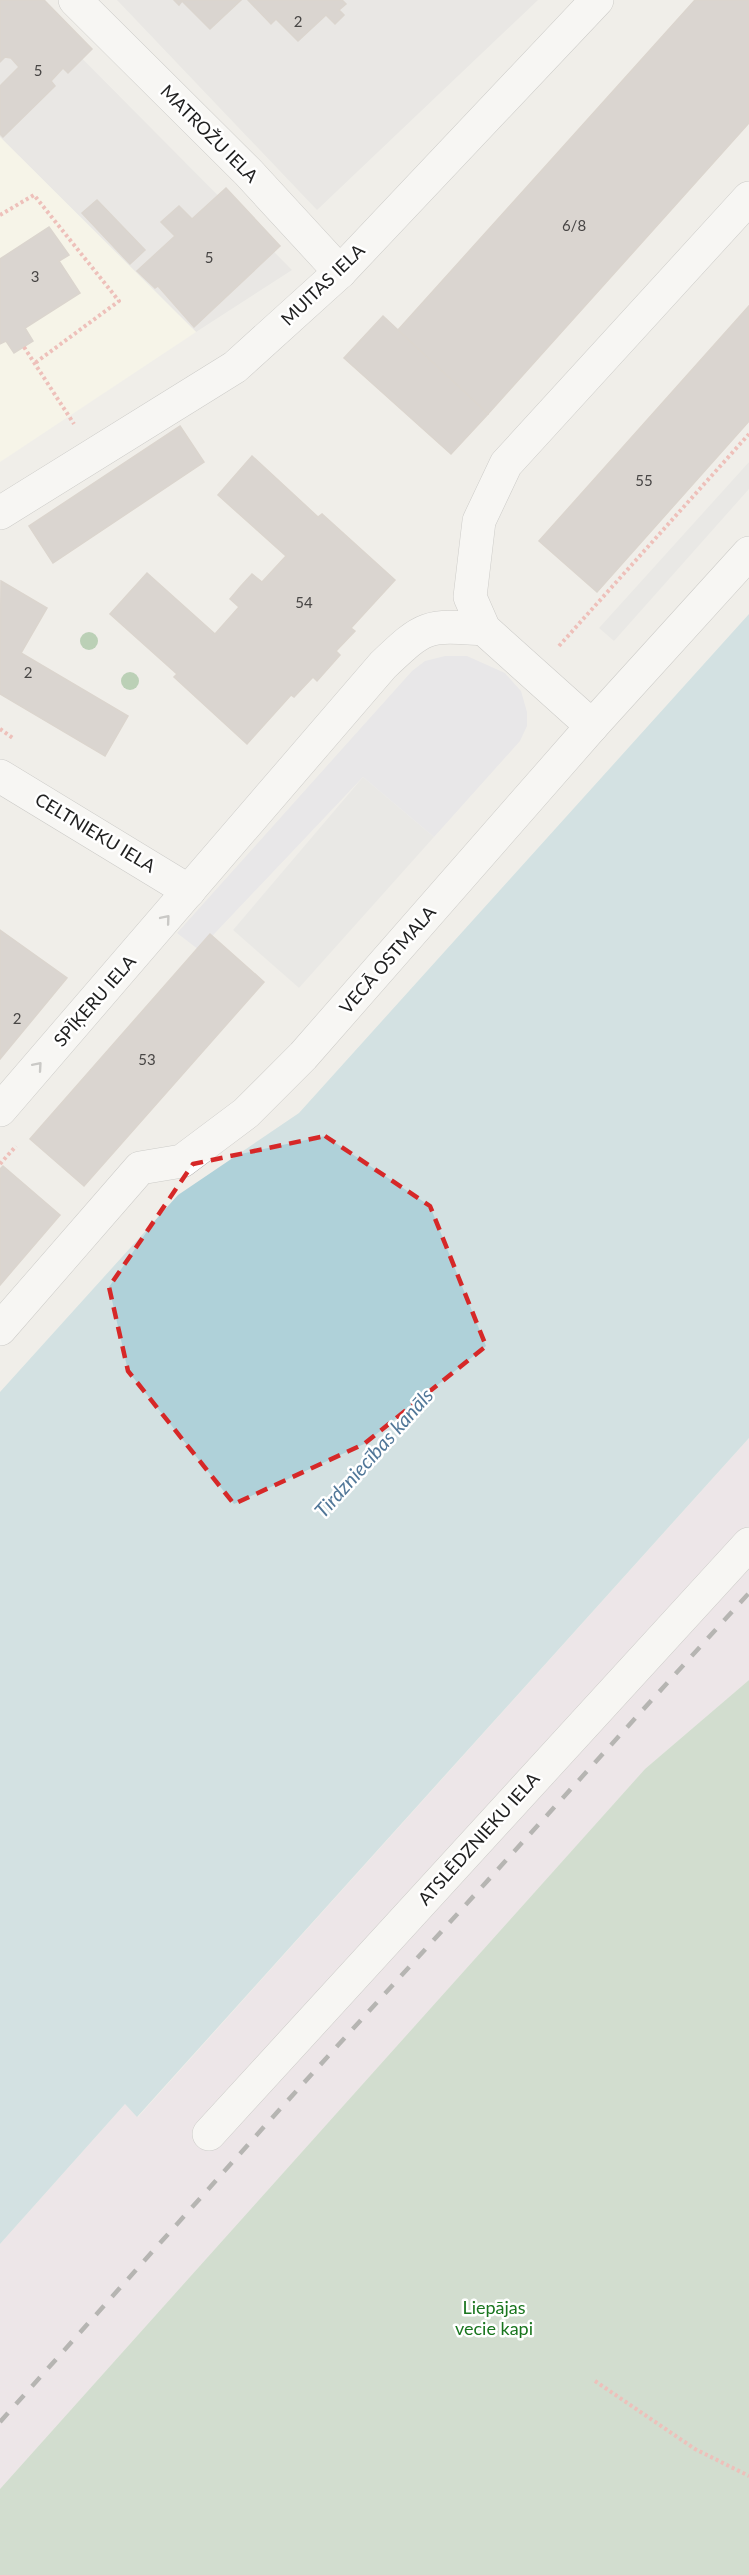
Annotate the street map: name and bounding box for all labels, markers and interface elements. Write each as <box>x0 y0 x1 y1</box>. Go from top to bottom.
house number: 2 <box>294 12 302 30</box>
house number: 5 <box>34 61 42 79</box>
street label: MATROŽU IELA <box>156 80 264 187</box>
house number: 6/8 <box>562 216 586 234</box>
street label: MUITAS IELA <box>276 238 369 330</box>
house number: 5 <box>205 248 213 266</box>
house number: 3 <box>31 267 39 285</box>
house number: 55 <box>635 471 653 489</box>
house number: 54 <box>295 593 313 611</box>
house number: 2 <box>24 663 32 681</box>
street label: CELTNIEKU IELA <box>31 788 160 877</box>
street label: VECĀ OSTMALA <box>334 900 441 1018</box>
one-way arrow <box>159 915 170 926</box>
street label: SPĪĶERU IELA <box>49 950 140 1051</box>
house number: 2 <box>13 1009 21 1027</box>
house number: 53 <box>138 1050 156 1068</box>
one-way arrow <box>31 1062 42 1073</box>
water label: Tirdzniecības kanāls <box>309 1383 438 1522</box>
street label: ATSLĒDZNIEKU IELA <box>413 1767 544 1909</box>
park label: Liepājas vecie kapi <box>455 2296 533 2339</box>

